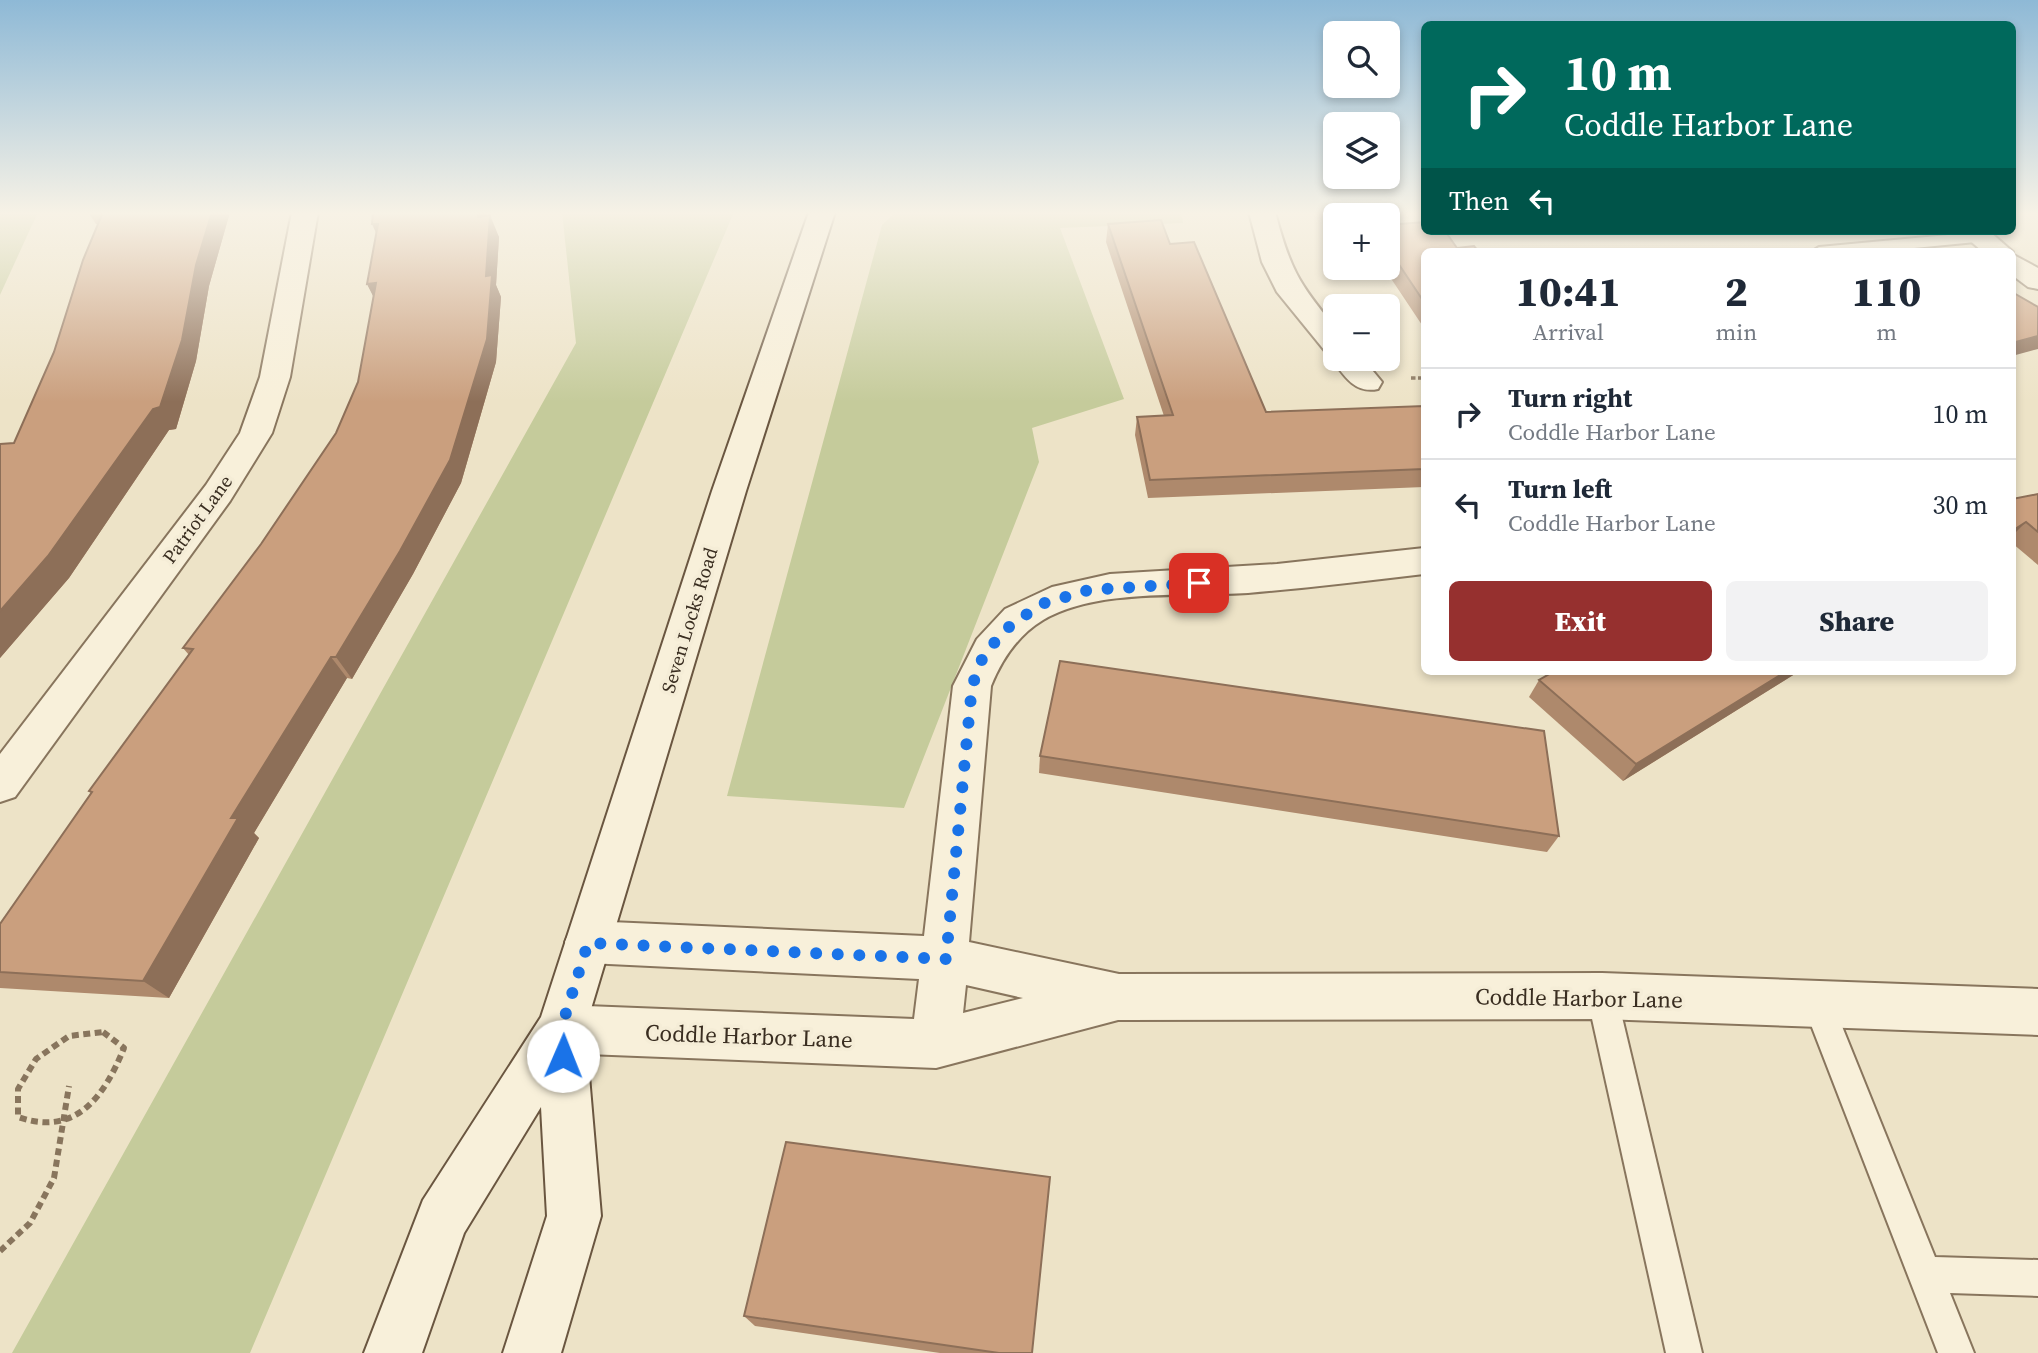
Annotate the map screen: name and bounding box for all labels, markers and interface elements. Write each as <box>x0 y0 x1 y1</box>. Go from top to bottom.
map controls <box>1323 21 1400 371</box>
button: search <box>1323 21 1400 98</box>
text: 10 m <box>1564 39 1672 106</box>
icon: right <box>1449 49 1540 140</box>
text: Coddle Harbor Lane <box>1564 103 1853 147</box>
button: layers <box>1323 112 1400 189</box>
icon: left <box>1523 182 1561 220</box>
text: Then <box>1449 183 1509 219</box>
button: + <box>1323 203 1400 280</box>
text: 10:41 <box>1516 262 1621 320</box>
text: 2 <box>1725 262 1748 320</box>
text: 110 <box>1852 262 1921 320</box>
button: − <box>1323 294 1400 371</box>
text: Arrival <box>1533 316 1604 348</box>
text: min <box>1716 316 1757 348</box>
text: m <box>1876 316 1897 348</box>
text: Turn right <box>1508 380 1632 416</box>
icon: right <box>1449 395 1487 433</box>
text: 10 m <box>1933 396 1988 432</box>
text: Coddle Harbor Lane <box>1508 416 1716 448</box>
street label: Patriot Lane <box>156 469 238 569</box>
text: Turn left <box>1508 471 1612 507</box>
icon: left <box>1449 486 1487 524</box>
text: 30 m <box>1933 487 1988 523</box>
text: Coddle Harbor Lane <box>1508 507 1716 539</box>
street label: Seven Locks Road <box>655 544 724 696</box>
pin <box>1169 553 1229 613</box>
icon: arrive <box>1180 564 1218 602</box>
button: Exit <box>1449 581 1712 661</box>
button: Share <box>1726 581 1988 661</box>
street label: Coddle Harbor Lane <box>1475 980 1683 1016</box>
street label: Coddle Harbor Lane <box>645 1016 853 1056</box>
position arrow <box>526 1019 600 1093</box>

